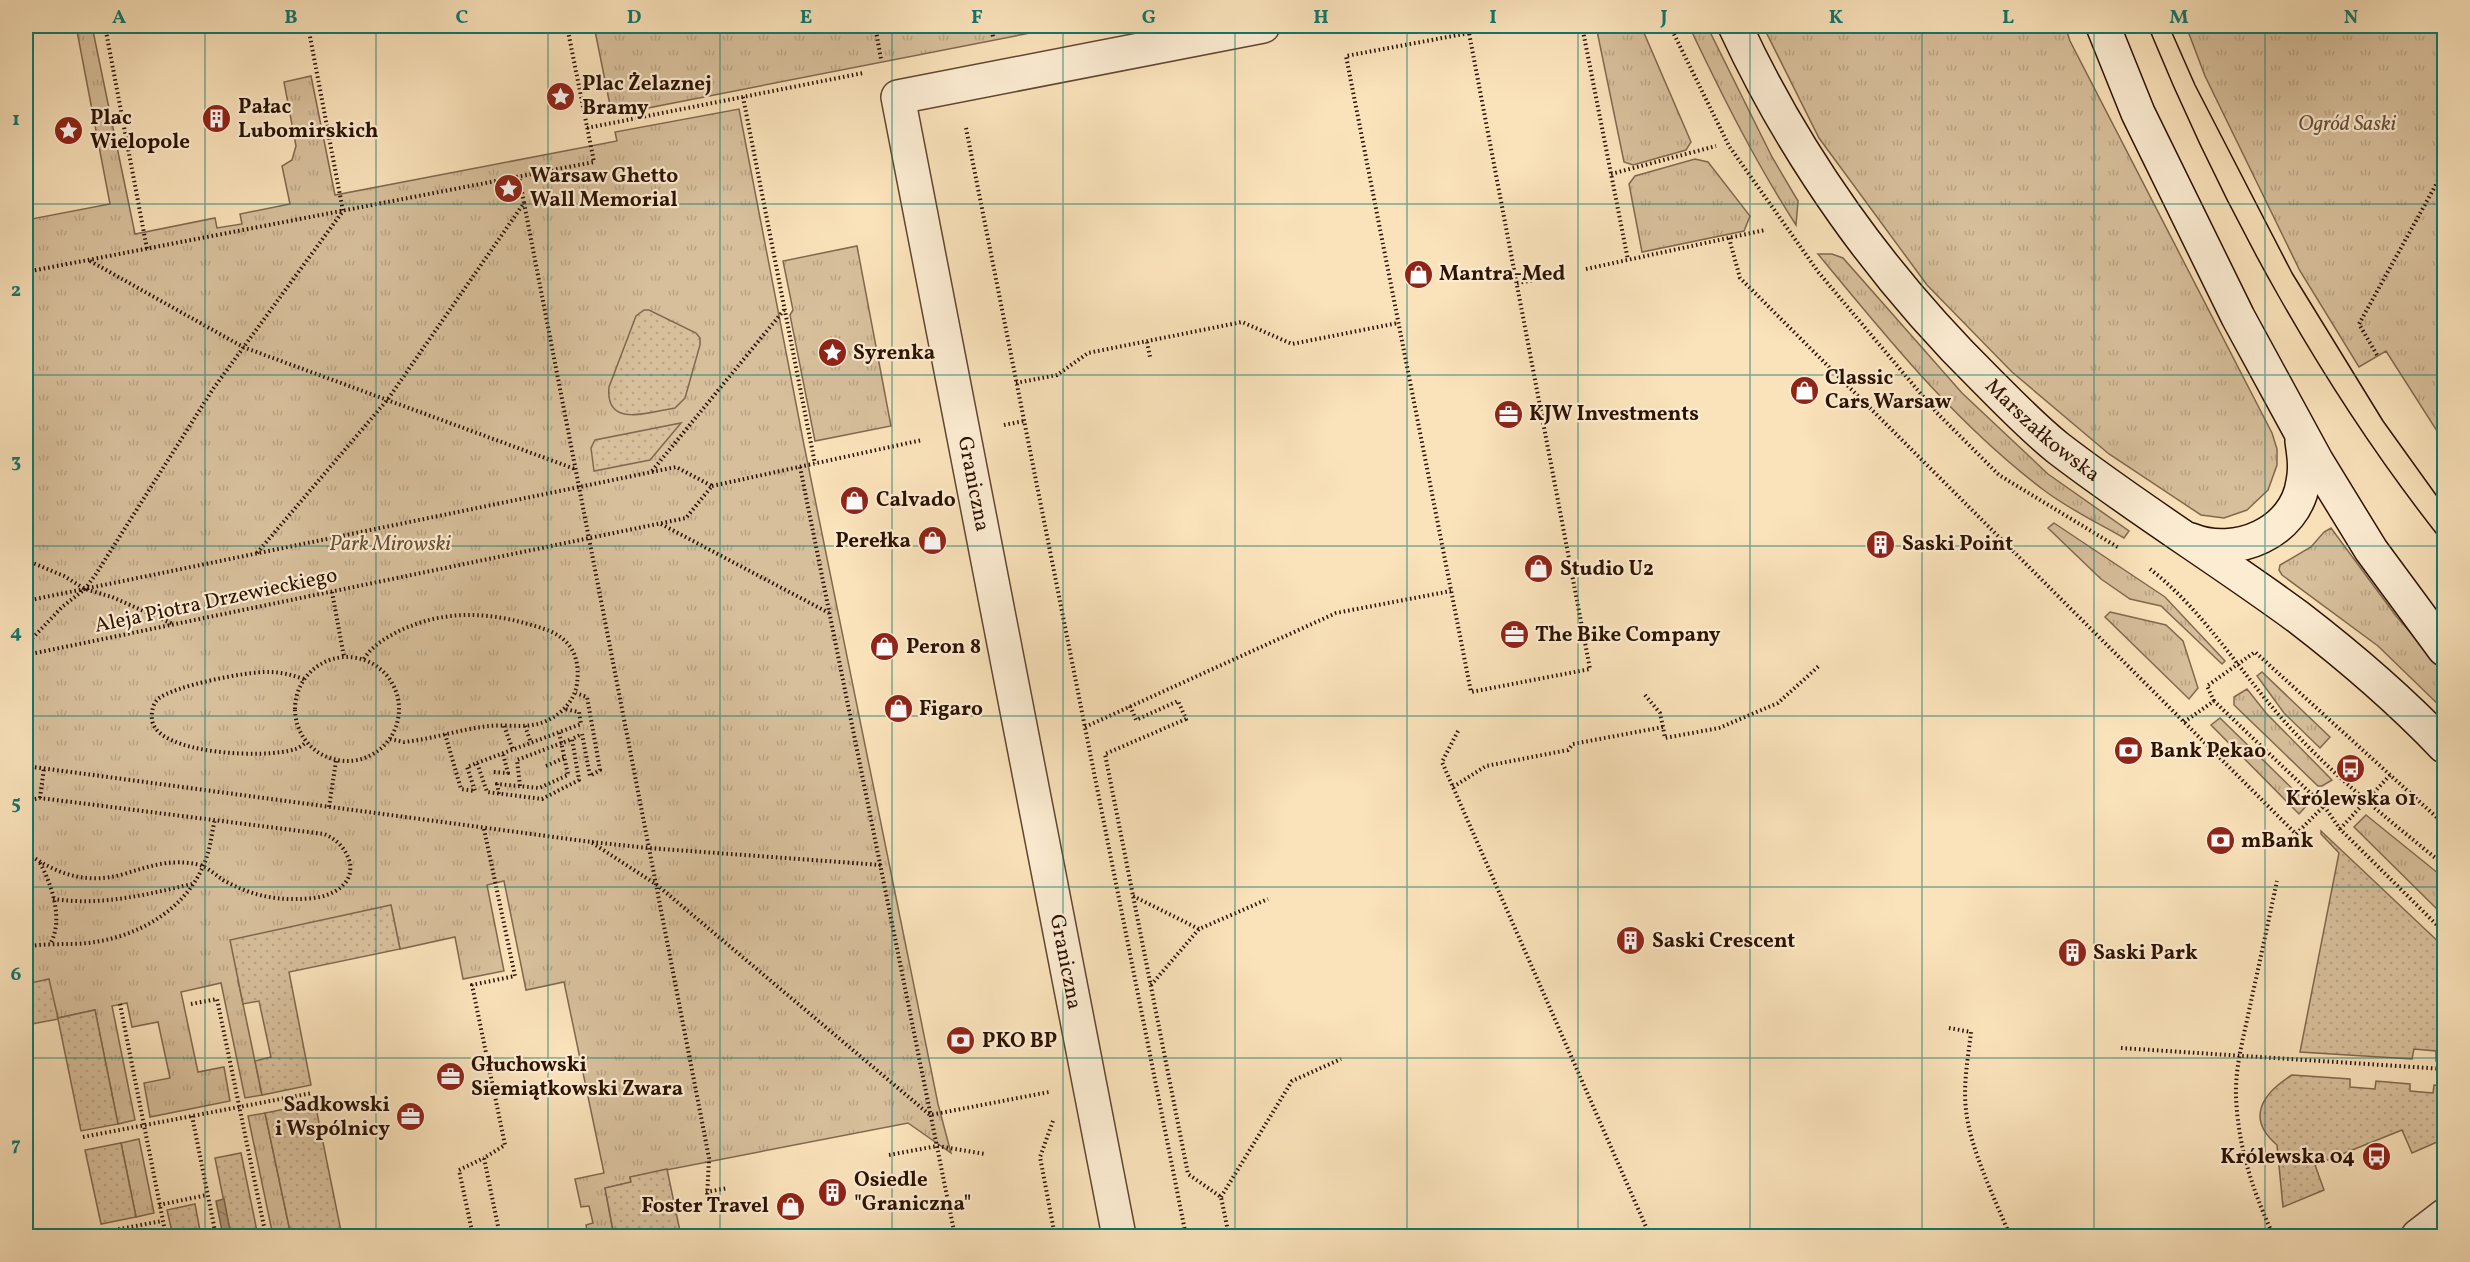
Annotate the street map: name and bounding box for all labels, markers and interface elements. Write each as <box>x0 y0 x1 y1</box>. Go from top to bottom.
text: A <box>112 4 126 32</box>
text: B <box>284 4 298 32</box>
text: C <box>456 4 469 32</box>
text: D <box>627 4 641 32</box>
text: E <box>800 4 812 32</box>
text: F <box>971 4 983 32</box>
text: G <box>1142 4 1156 32</box>
text: H <box>1313 4 1329 32</box>
text: I <box>1489 4 1497 32</box>
text: J <box>1659 4 1668 32</box>
text: K <box>1829 4 1844 32</box>
text: L <box>2002 4 2014 32</box>
text: M <box>2169 4 2189 32</box>
text: N <box>2344 4 2358 32</box>
place label: Plac Żelaznej Bramy <box>582 70 712 123</box>
place icon: Plac Żelaznej Bramy <box>545 80 577 112</box>
place label: Pałac Lubomirskich <box>238 93 379 146</box>
building icon: Pałac Lubomirskich <box>201 103 233 135</box>
place label: Plac Wielopole <box>90 104 190 157</box>
text: 1 <box>12 106 20 134</box>
park label: Ogród Saski <box>2298 110 2397 139</box>
place icon: Plac Wielopole <box>53 114 85 146</box>
place label: Warsaw Ghetto Wall Memorial <box>530 162 678 215</box>
place icon: Warsaw Ghetto Wall Memorial <box>493 172 525 204</box>
shop icon: Mantra-Med <box>1402 258 1434 290</box>
place label: Mantra-Med <box>1439 260 1565 289</box>
text: 2 <box>11 277 21 305</box>
place icon: Syrenka <box>816 337 848 369</box>
place label: Syrenka <box>853 339 935 368</box>
place label: Classic Cars Warsaw <box>1825 364 1952 417</box>
street label: Marszałkowska <box>1978 372 2106 489</box>
shop icon: Classic Cars Warsaw <box>1788 374 1820 406</box>
office icon: KJW Investments <box>1492 398 1524 430</box>
place label: KJW Investments <box>1529 400 1699 429</box>
street label: Graniczna <box>950 434 996 534</box>
text: 3 <box>11 448 21 476</box>
shop icon: Calvado <box>839 484 871 516</box>
place label: Calvado <box>876 486 956 515</box>
shop icon: Perełka <box>916 525 948 557</box>
place label: Perełka <box>835 527 911 556</box>
building icon: Saski Point <box>1865 528 1897 560</box>
park label: Park Mirowski <box>329 530 451 559</box>
place label: Saski Point <box>1902 530 2013 559</box>
shop icon: Studio U2 <box>1523 553 1555 585</box>
place label: Studio U2 <box>1560 555 1654 584</box>
street label: Aleja Piotra Drzewieckiego <box>92 561 340 641</box>
text: 4 <box>10 619 22 647</box>
office icon: The Bike Company <box>1498 619 1530 651</box>
place label: The Bike Company <box>1535 621 1721 650</box>
shop icon: Peron 8 <box>869 631 901 663</box>
place label: Peron 8 <box>906 633 981 662</box>
shop icon: Figaro <box>882 693 914 725</box>
place label: Figaro <box>919 695 983 724</box>
bank icon: Bank Pekao <box>2113 735 2145 767</box>
place label: Bank Pekao <box>2150 737 2266 766</box>
bus stop icon: Królewska 01 <box>2335 752 2367 784</box>
place label: Królewska 01 <box>2286 785 2416 814</box>
text: 5 <box>11 790 21 818</box>
bank icon: mBank <box>2204 825 2236 857</box>
place label: mBank <box>2241 827 2314 856</box>
street label: Graniczna <box>1042 912 1088 1012</box>
building icon: Saski Crescent <box>1615 925 1647 957</box>
place label: Saski Crescent <box>1652 927 1795 956</box>
building icon: Saski Park <box>2056 937 2088 969</box>
place label: Saski Park <box>2093 939 2198 968</box>
text: 6 <box>11 961 22 989</box>
bank icon: PKO BP <box>945 1025 977 1057</box>
place label: PKO BP <box>982 1027 1057 1056</box>
place label: Głuchowski Siemiątkowski Zwara <box>471 1051 683 1104</box>
office icon: Głuchowski Siemiątkowski Zwara <box>434 1061 466 1093</box>
place label: Sadkowski i Wspólnicy <box>275 1091 390 1144</box>
office icon: Sadkowski i Wspólnicy <box>395 1101 427 1133</box>
text: 7 <box>11 1131 21 1159</box>
bus stop icon: Królewska 04 <box>2360 1141 2392 1173</box>
place label: Królewska 04 <box>2220 1143 2355 1172</box>
place label: Osiedle "Graniczna" <box>854 1166 972 1219</box>
building icon: Osiedle "Graniczna" <box>817 1176 849 1208</box>
shop icon: Foster Travel <box>774 1190 806 1222</box>
place label: Foster Travel <box>641 1192 769 1221</box>

